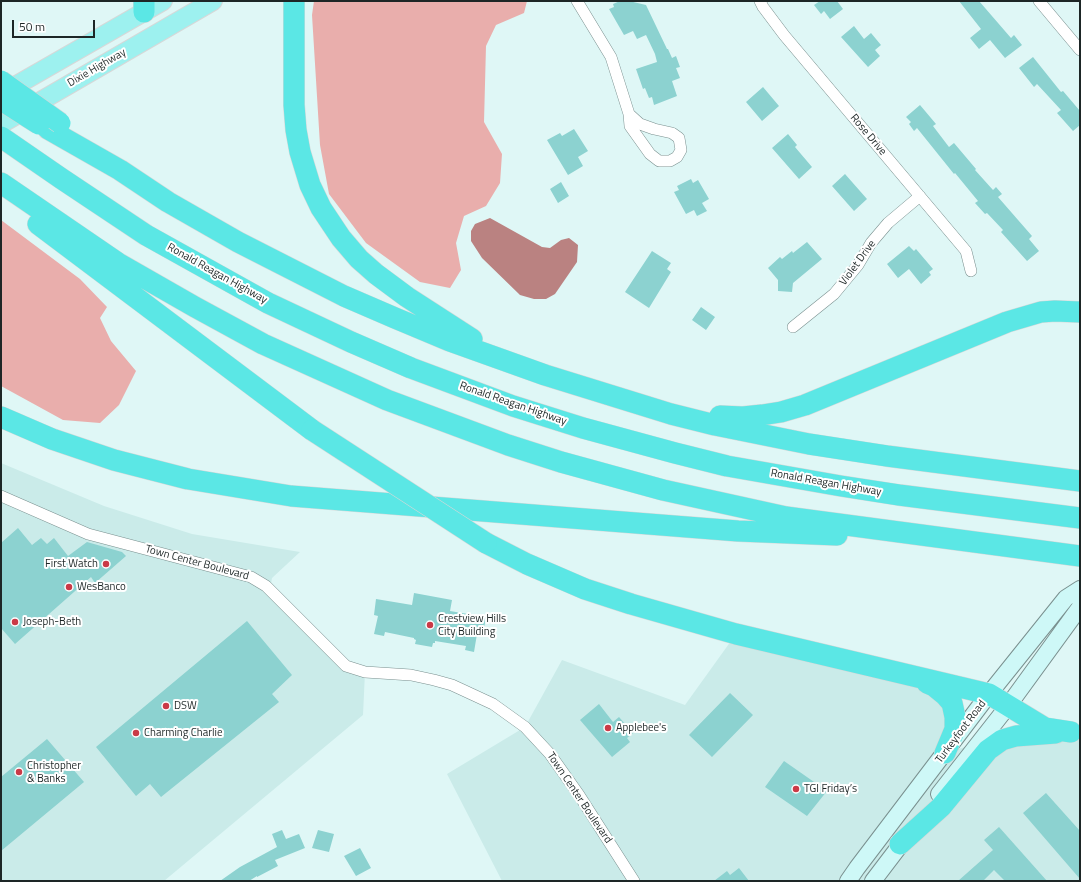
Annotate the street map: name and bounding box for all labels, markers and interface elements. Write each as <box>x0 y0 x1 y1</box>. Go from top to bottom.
scale bar <box>14 12 97 38</box>
text: 50 m <box>19 17 45 36</box>
street label: Dixie Highway <box>65 46 129 90</box>
street label: Rose Drive <box>847 112 889 158</box>
street label: Violet Drive <box>837 238 879 288</box>
street label: Ronald Reagan Highway <box>165 241 269 307</box>
street label: Ronald Reagan Highway <box>458 379 568 429</box>
street label: Ronald Reagan Highway <box>770 467 882 499</box>
street label: Town Center Boulevard <box>144 543 250 583</box>
place label: First Watch <box>45 557 98 571</box>
marker: First Watch <box>101 559 111 569</box>
place label: WesBanco <box>77 580 126 594</box>
marker: WesBanco <box>64 582 74 592</box>
place label: Crestview Hills City Building <box>438 612 506 638</box>
place label: Joseph-Beth <box>23 615 81 629</box>
marker: Joseph-Beth <box>10 617 20 627</box>
marker: Crestview Hills City Building <box>425 620 435 630</box>
street label: Turkeyfoot Road <box>933 698 989 766</box>
place label: DSW <box>174 699 197 713</box>
marker: DSW <box>161 701 171 711</box>
place label: Applebee's <box>616 721 666 735</box>
marker: Applebee's <box>603 723 613 733</box>
place label: Charming Charlie <box>144 726 223 740</box>
marker: Charming Charlie <box>131 728 141 738</box>
street label: Town Center Boulevard <box>544 750 614 846</box>
place label: Christopher & Banks <box>27 759 81 785</box>
marker: Christopher & Banks <box>14 767 24 777</box>
place label: TGI Friday’s <box>804 782 857 796</box>
marker: TGI Friday’s <box>791 784 801 794</box>

